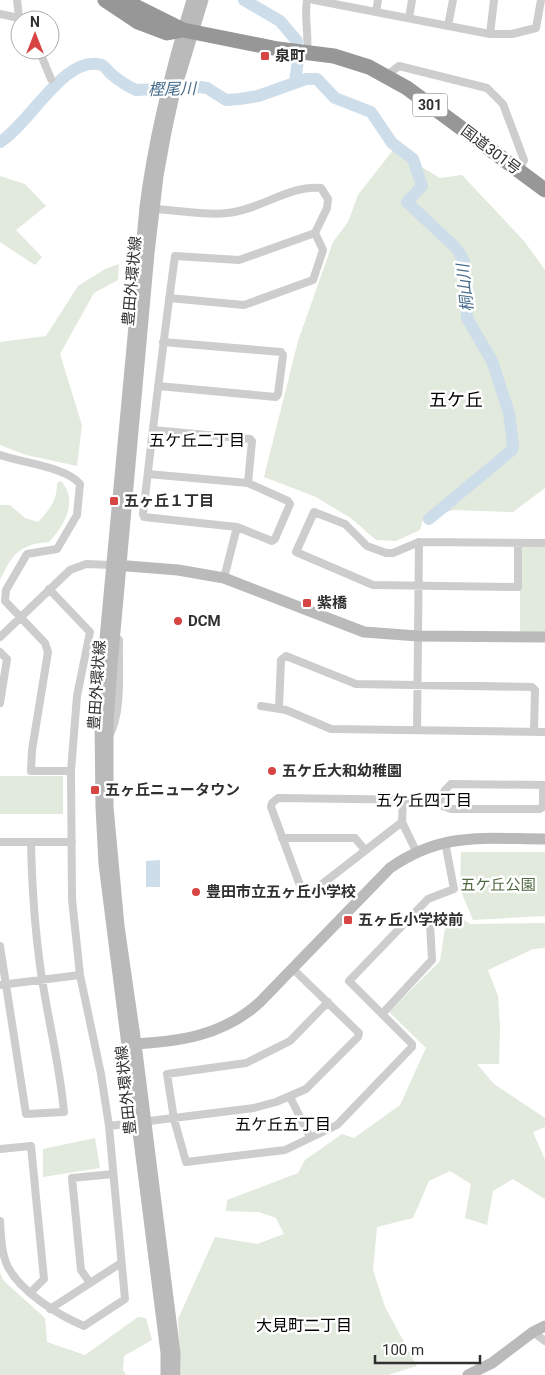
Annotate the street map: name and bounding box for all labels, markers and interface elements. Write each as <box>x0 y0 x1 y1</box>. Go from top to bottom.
north arrow <box>10 10 60 60</box>
text: N <box>30 14 40 30</box>
place label: 泉町 <box>275 47 305 65</box>
marker: 泉町 <box>259 50 271 62</box>
water label: 樫尾川 <box>148 79 198 99</box>
road number: 301 <box>412 94 448 116</box>
street label: 国道301号 <box>458 122 524 178</box>
street label: 豊田外環状線 <box>119 235 145 327</box>
water label: 桐山川 <box>453 261 477 313</box>
district label: 五ケ丘 <box>429 389 483 410</box>
district label: 五ケ丘二丁目 <box>149 431 245 450</box>
place label: 五ヶ丘１丁目 <box>124 492 214 510</box>
marker: 五ヶ丘１丁目 <box>108 495 120 507</box>
place label: 紫橋 <box>317 594 348 612</box>
marker: 紫橋 <box>301 597 313 609</box>
place label: DCM <box>188 612 221 630</box>
marker: DCM <box>172 615 184 627</box>
street label: 豊田外環状線 <box>85 639 109 731</box>
place label: 五ケ丘大和幼稚園 <box>282 762 402 780</box>
marker: 五ケ丘大和幼稚園 <box>266 765 278 777</box>
place label: 五ヶ丘ニュータウン <box>105 781 240 799</box>
marker: 五ヶ丘ニュータウン <box>89 784 101 796</box>
district label: 五ケ丘四丁目 <box>376 791 472 810</box>
park label: 五ケ丘公園 <box>460 876 536 894</box>
place label: 豊田市立五ヶ丘小学校 <box>206 883 356 901</box>
marker: 豊田市立五ヶ丘小学校 <box>190 886 202 898</box>
place label: 五ヶ丘小学校前 <box>358 911 463 929</box>
marker: 五ヶ丘小学校前 <box>342 914 354 926</box>
street label: 豊田外環状線 <box>112 1044 140 1136</box>
district label: 五ケ丘五丁目 <box>235 1115 331 1134</box>
district label: 大見町二丁目 <box>256 1316 352 1335</box>
scale bar <box>375 1332 480 1364</box>
text: 100 m <box>382 1341 424 1359</box>

